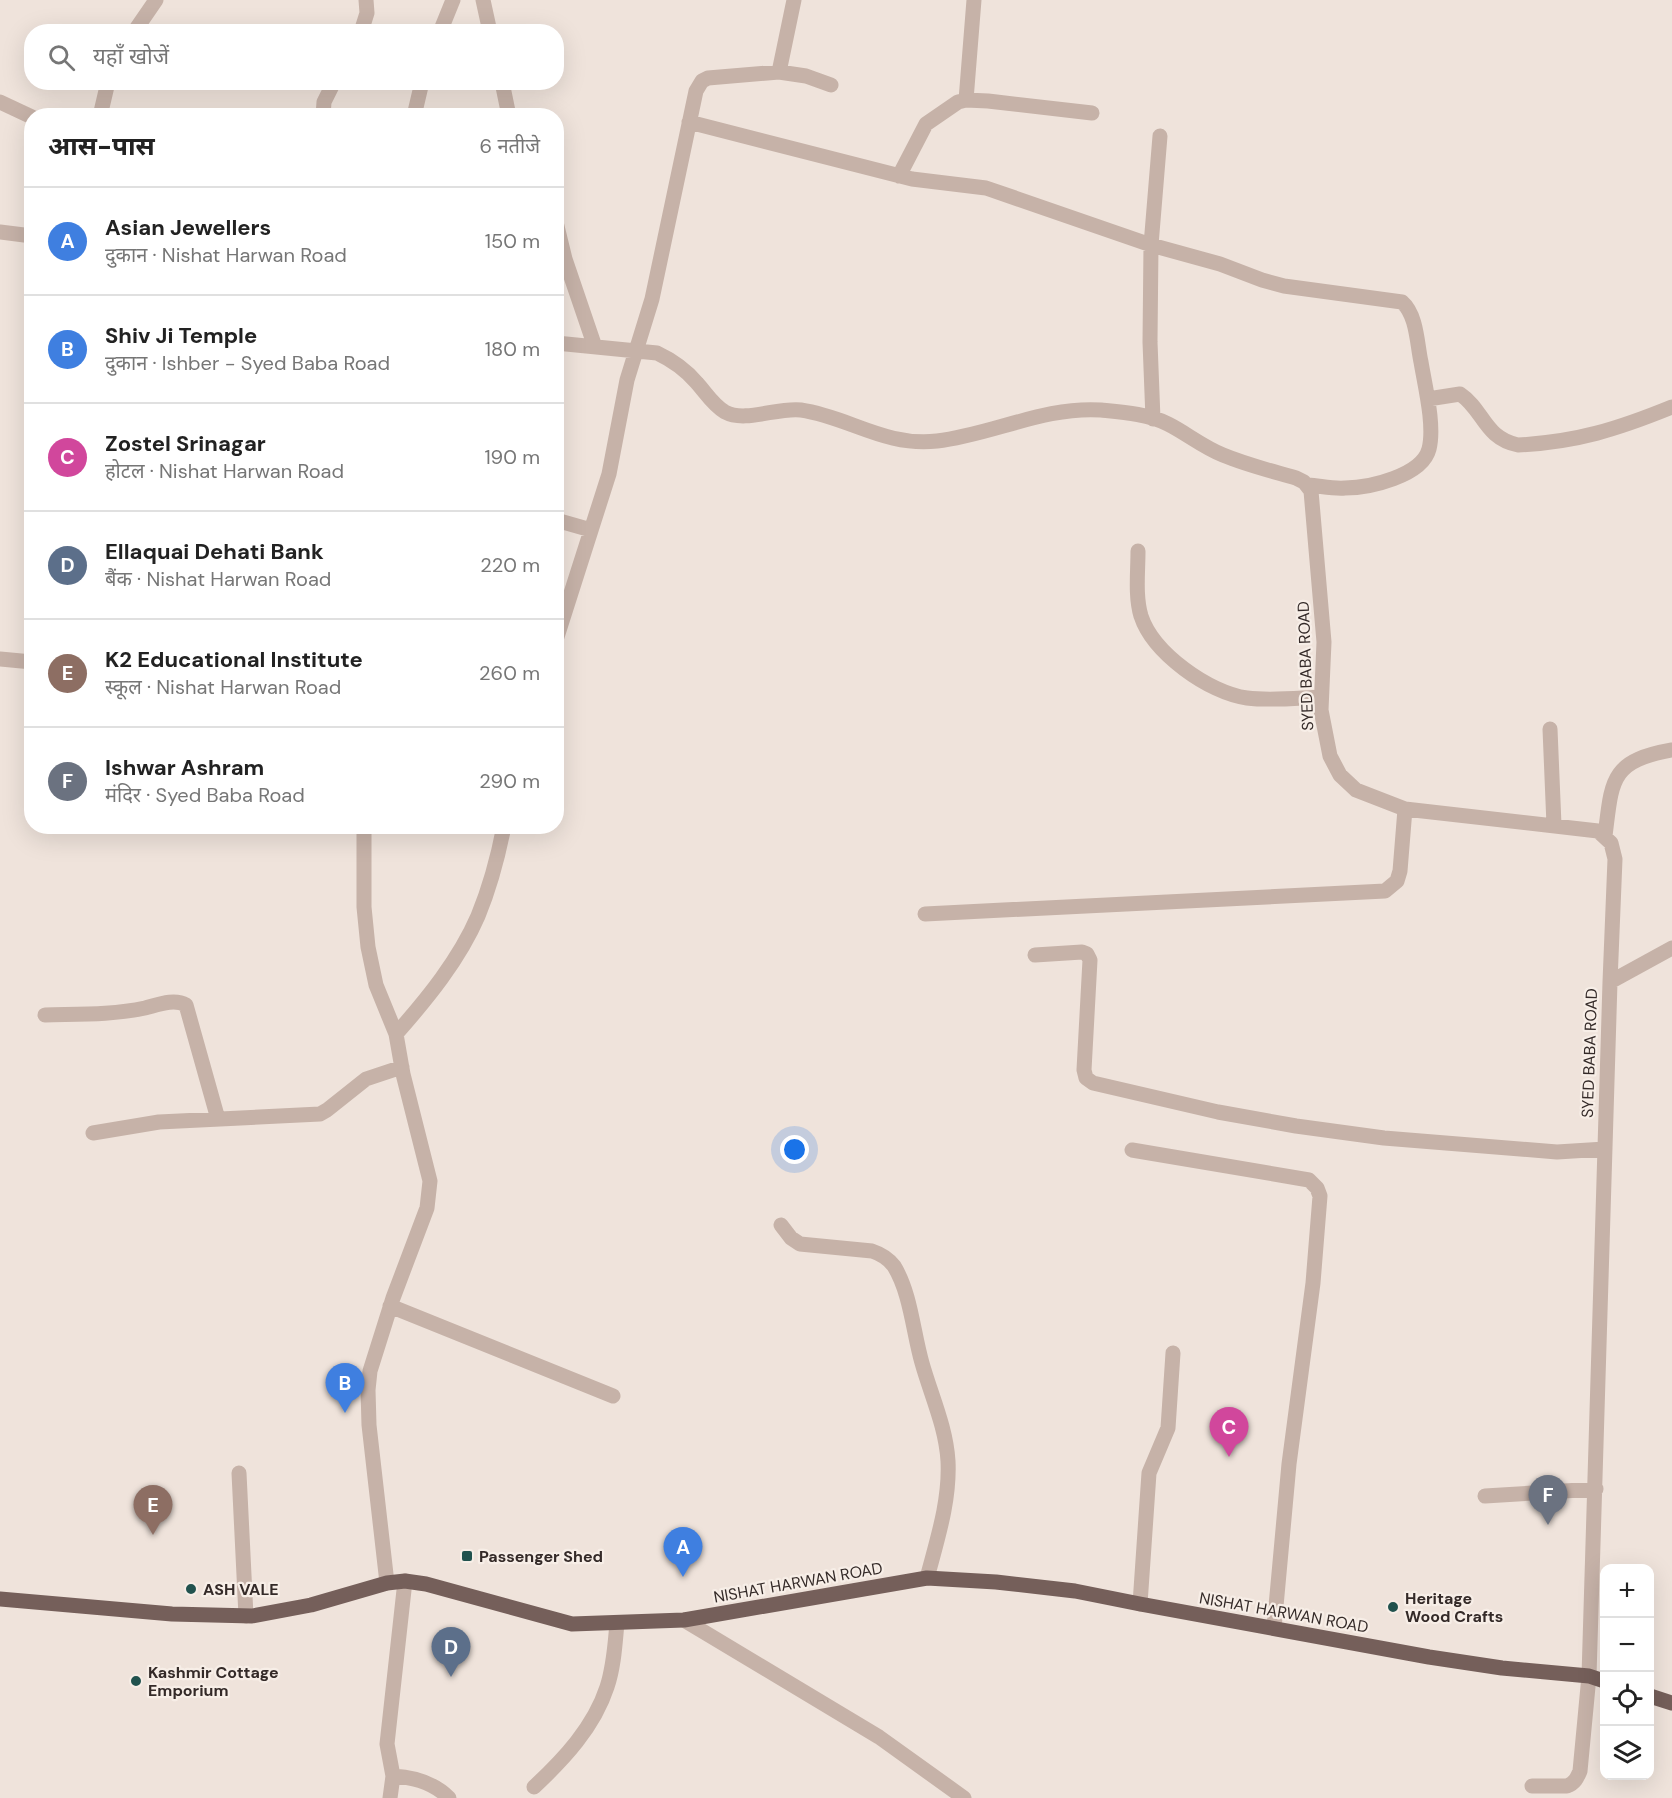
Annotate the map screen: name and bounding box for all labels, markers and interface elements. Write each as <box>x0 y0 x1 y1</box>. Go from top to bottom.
search box <box>24 24 564 90</box>
icon: search <box>45 41 78 74</box>
text: यहाँ खोजें <box>93 42 169 71</box>
text: आस-पास <box>48 129 155 163</box>
text: 6 नतीजे <box>480 133 540 159</box>
text: Asian Jewellers <box>105 213 271 242</box>
text: A <box>60 228 75 254</box>
text: 150 m <box>485 228 540 254</box>
text: दुकान · Nishat Harwan Road <box>105 242 347 268</box>
text: Shiv Ji Temple <box>105 321 257 350</box>
text: B <box>61 336 74 362</box>
text: 180 m <box>485 336 540 362</box>
text: दुकान · Ishber - Syed Baba Road <box>105 350 390 376</box>
text: Zostel Srinagar <box>105 429 266 458</box>
text: C <box>60 444 75 470</box>
text: 190 m <box>484 444 540 470</box>
text: होटल · Nishat Harwan Road <box>105 458 344 484</box>
text: Ellaquai Dehati Bank <box>105 537 324 566</box>
text: D <box>60 552 75 578</box>
text: 220 m <box>480 552 540 578</box>
text: बैंक · Nishat Harwan Road <box>105 566 331 592</box>
street label: SYED BABA ROAD <box>1293 601 1318 731</box>
text: K2 Educational Institute <box>105 645 363 674</box>
text: E <box>62 660 73 686</box>
text: 260 m <box>479 660 540 686</box>
text: स्कूल · Nishat Harwan Road <box>105 674 341 700</box>
text: Ishwar Ashram <box>105 753 264 782</box>
text: F <box>62 768 73 794</box>
text: 290 m <box>479 768 540 794</box>
text: मंदिर · Syed Baba Road <box>105 782 305 808</box>
street label: SYED BABA ROAD <box>1577 988 1602 1118</box>
your location <box>780 1135 809 1164</box>
pin: B <box>326 1364 364 1413</box>
pin: C <box>1210 1408 1248 1457</box>
pin: F <box>1528 1476 1568 1525</box>
pin: E <box>134 1486 172 1535</box>
pin: A <box>664 1528 702 1577</box>
place label: Passenger Shed <box>479 1546 603 1567</box>
marker: Passenger Shed <box>460 1549 474 1563</box>
street label: NISHAT HARWAN ROAD <box>712 1557 884 1608</box>
map controls <box>1600 1564 1654 1780</box>
button: + <box>1600 1564 1654 1618</box>
place label: ASH VALE <box>203 1579 279 1600</box>
marker: ASH VALE <box>184 1582 198 1596</box>
street label: NISHAT HARWAN ROAD <box>1198 1587 1370 1638</box>
place label: Heritage Wood Crafts <box>1405 1588 1503 1627</box>
marker: Heritage Wood Crafts <box>1386 1600 1400 1614</box>
button: − <box>1600 1618 1654 1672</box>
pin: D <box>432 1628 470 1677</box>
place label: Kashmir Cottage Emporium <box>148 1662 279 1701</box>
button: locate <box>1600 1672 1654 1726</box>
marker: Kashmir Cottage Emporium <box>129 1674 143 1688</box>
button: layers <box>1600 1726 1654 1780</box>

